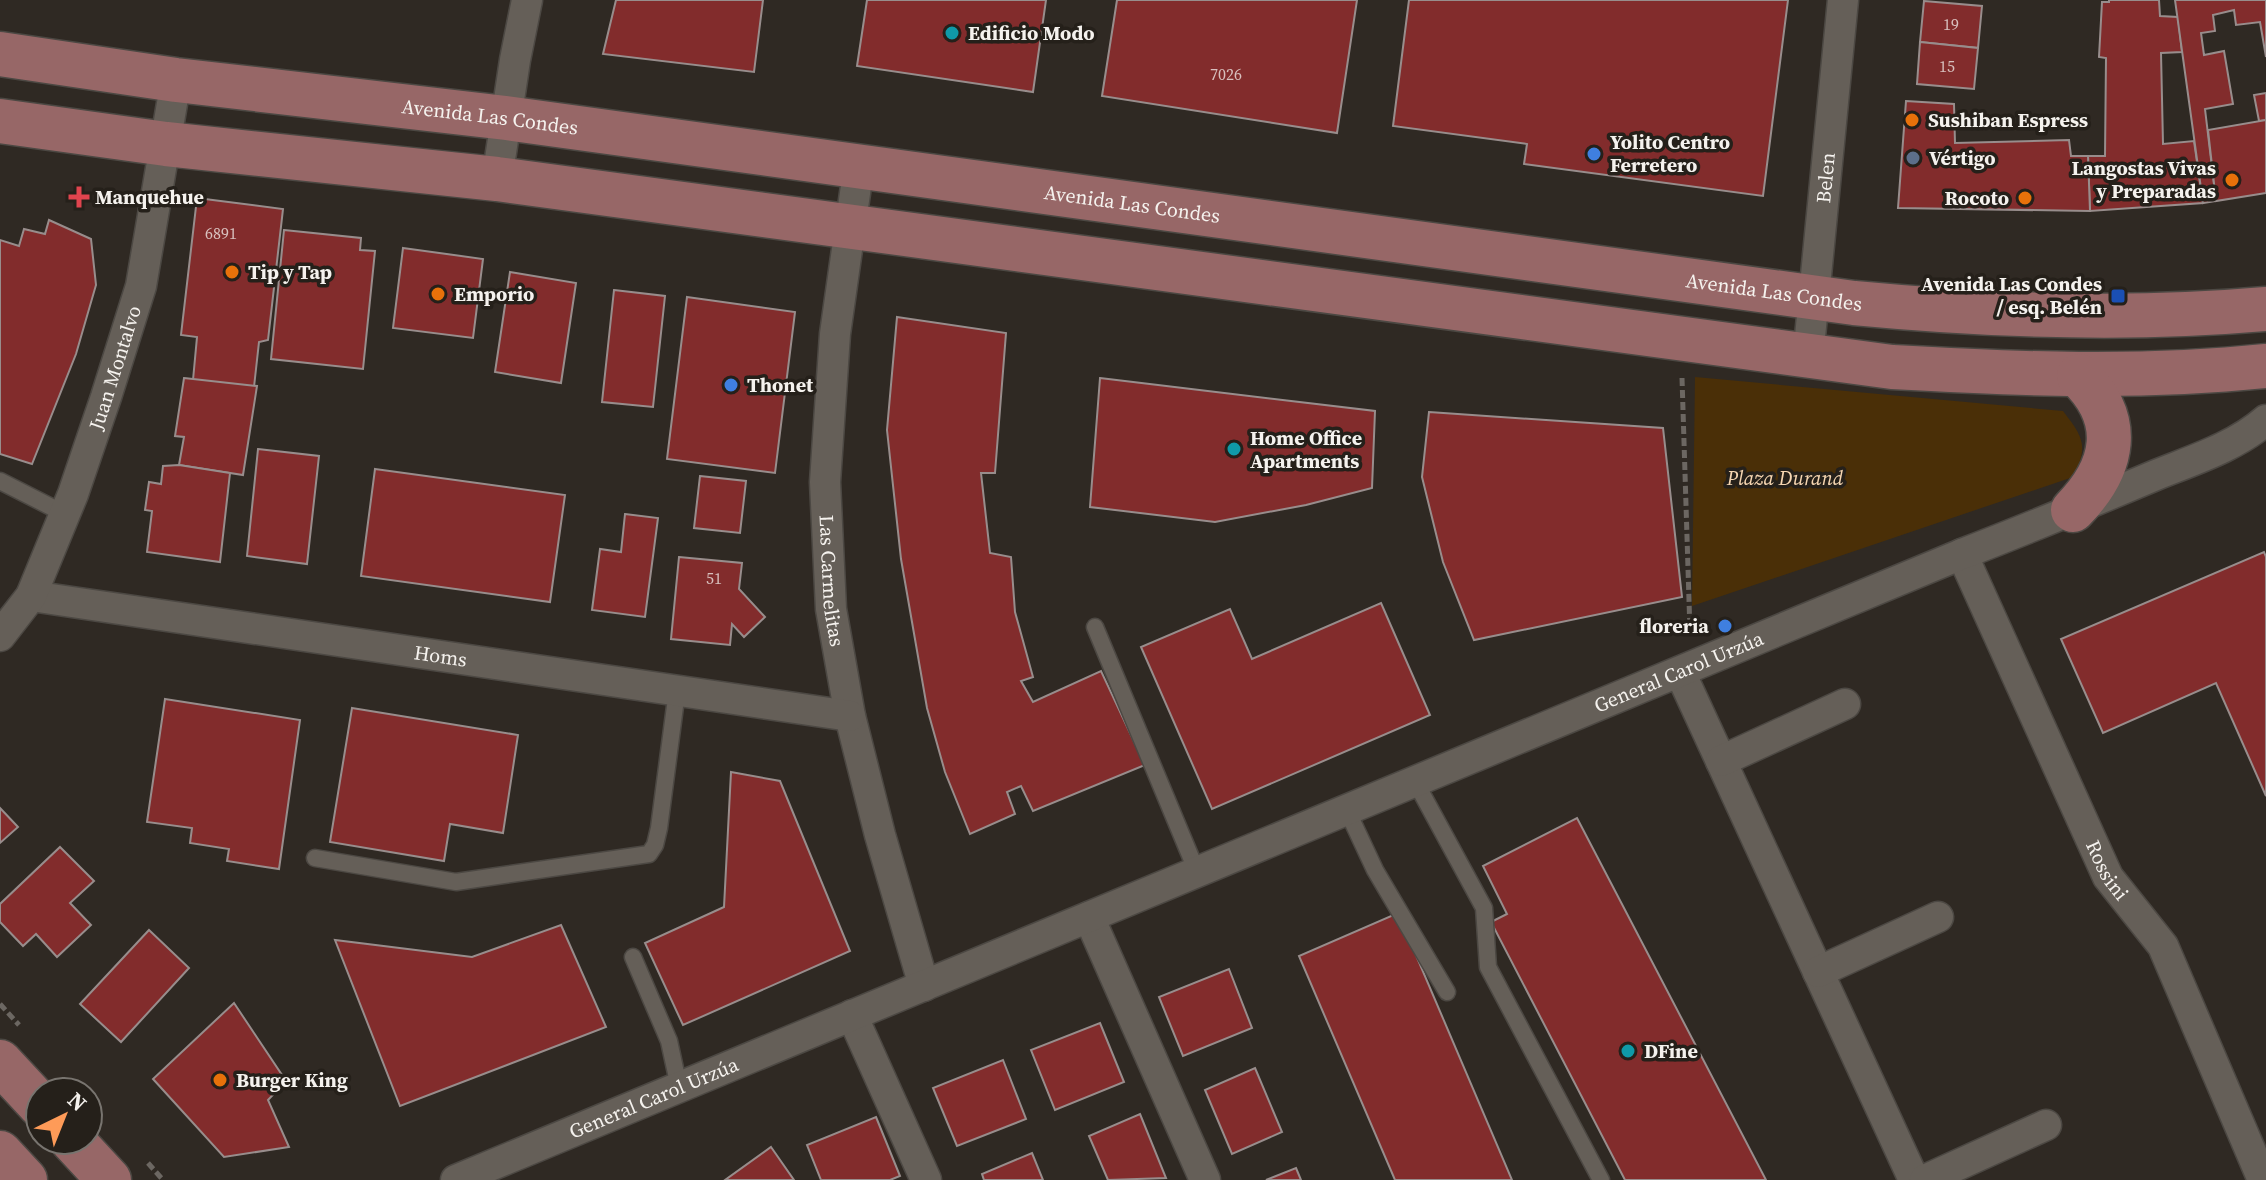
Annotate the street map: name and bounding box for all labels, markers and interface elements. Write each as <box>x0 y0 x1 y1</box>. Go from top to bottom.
house number: 19 <box>1943 13 1959 35</box>
place label: Edificio Modo <box>968 19 1095 47</box>
marker: Edificio Modo <box>943 24 961 42</box>
house number: 15 <box>1939 55 1955 77</box>
house number: 7026 <box>1210 63 1242 85</box>
street label: Avenida Las Condes <box>400 92 580 142</box>
place label: Sushiban Espress <box>1928 106 2088 134</box>
marker: Sushiban Espress <box>1903 111 1921 129</box>
place label: Yolito Centro Ferretero <box>1610 128 1730 179</box>
place label: Vértigo <box>1929 144 1996 172</box>
marker: Yolito Centro Ferretero <box>1585 145 1603 163</box>
marker: Vértigo <box>1904 149 1922 167</box>
street label: Belen <box>1809 151 1842 205</box>
place label: Langostas Vivas y Preparadas <box>2071 154 2216 205</box>
marker: Langostas Vivas y Preparadas <box>2223 171 2241 189</box>
street label: Avenida Las Condes <box>1042 178 1222 230</box>
place label: Manquehue <box>95 183 204 211</box>
place label: Rocoto <box>1944 184 2009 212</box>
marker: Manquehue <box>70 188 88 206</box>
marker: Rocoto <box>2016 189 2034 207</box>
house number: 6891 <box>205 222 237 244</box>
place label: Tip y Tap <box>248 258 332 286</box>
marker: Tip y Tap <box>223 263 241 281</box>
street label: Avenida Las Condes <box>1684 266 1863 318</box>
place label: Avenida Las Condes / esq. Belén <box>1921 270 2102 321</box>
place label: Emporio <box>454 280 534 308</box>
marker: Emporio <box>429 285 447 303</box>
marker: Avenida Las Condes / esq. Belén <box>2109 287 2127 305</box>
street label: Juan Montalvo <box>81 302 148 435</box>
place label: Thonet <box>747 371 814 399</box>
marker: Thonet <box>722 376 740 394</box>
place label: Home Office Apartments <box>1250 424 1362 475</box>
marker: Home Office Apartments <box>1225 440 1243 458</box>
park label: Plaza Durand <box>1726 464 1844 492</box>
street label: Las Carmelitas <box>813 514 851 649</box>
house number: 51 <box>706 567 722 589</box>
place label: floreria <box>1639 612 1709 640</box>
marker: floreria <box>1716 617 1734 635</box>
street label: General Carol Urzúa <box>1590 624 1768 719</box>
street label: Homs <box>412 638 469 674</box>
street label: Rossini <box>2079 836 2135 906</box>
place label: DFine <box>1644 1037 1698 1065</box>
marker: DFine <box>1619 1042 1637 1060</box>
street label: General Carol Urzúa <box>565 1050 743 1146</box>
place label: Burger King <box>236 1066 348 1094</box>
marker: Burger King <box>211 1071 229 1089</box>
north arrow <box>24 1076 104 1156</box>
text: N <box>62 1085 94 1118</box>

